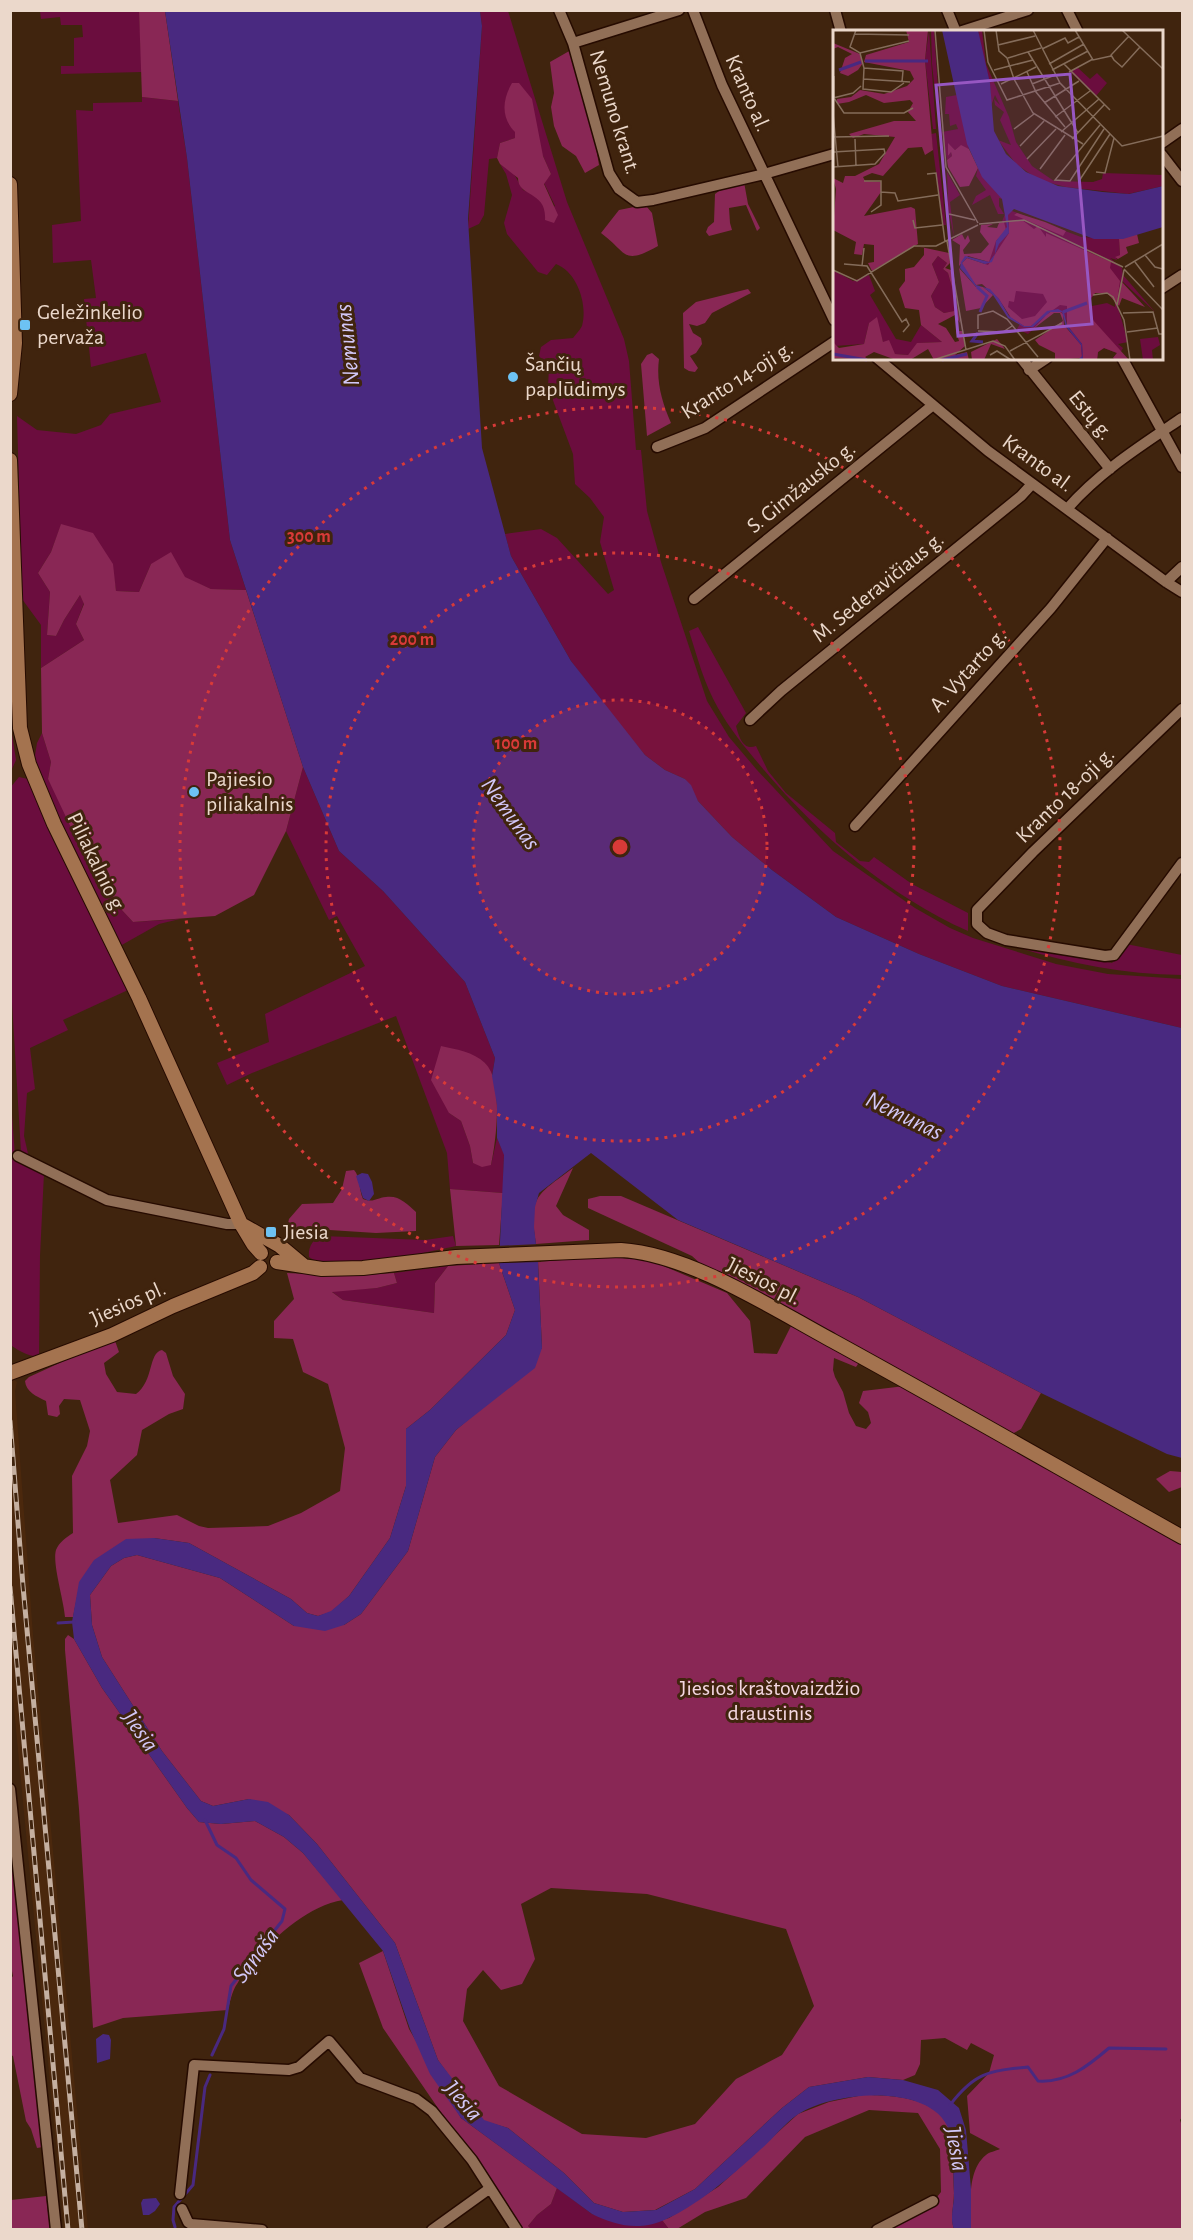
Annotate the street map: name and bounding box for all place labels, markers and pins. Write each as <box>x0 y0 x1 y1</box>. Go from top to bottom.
place label: Geležinkelio pervaža <box>37 301 143 348</box>
marker: Geležinkelio pervaža <box>18 318 32 332</box>
place label: Šančių paplūdimys <box>525 352 626 400</box>
marker: Šančių paplūdimys <box>506 370 520 384</box>
place label: Pajiesio piliakalnis <box>206 768 293 815</box>
marker: Pajiesio piliakalnis <box>187 785 201 799</box>
centre of rings <box>610 837 630 857</box>
place label: Jiesia <box>283 1221 329 1243</box>
marker: Jiesia <box>264 1225 278 1239</box>

